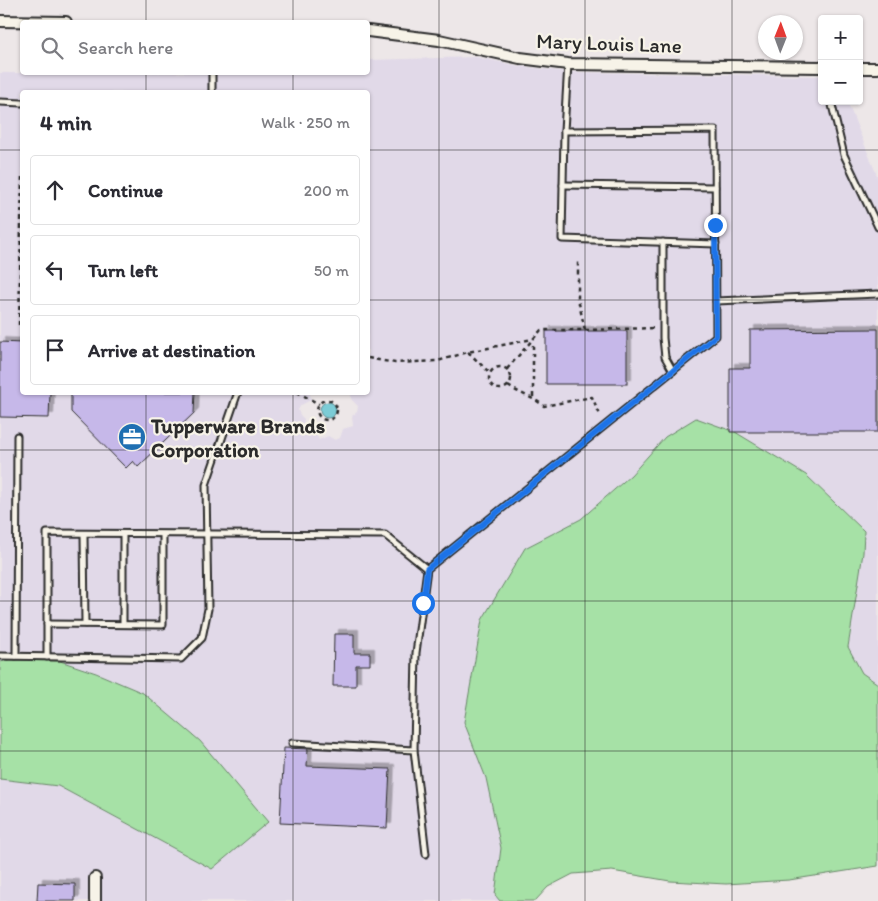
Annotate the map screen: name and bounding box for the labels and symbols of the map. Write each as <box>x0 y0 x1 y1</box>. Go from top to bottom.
north arrow <box>758 15 803 60</box>
street label: Mary Louis Lane <box>536 28 682 58</box>
route end <box>704 214 727 237</box>
place label: Tupperware Brands Corporation <box>150 413 325 463</box>
office icon: Tupperware Brands Corporation <box>117 422 147 452</box>
route start <box>412 592 435 615</box>

